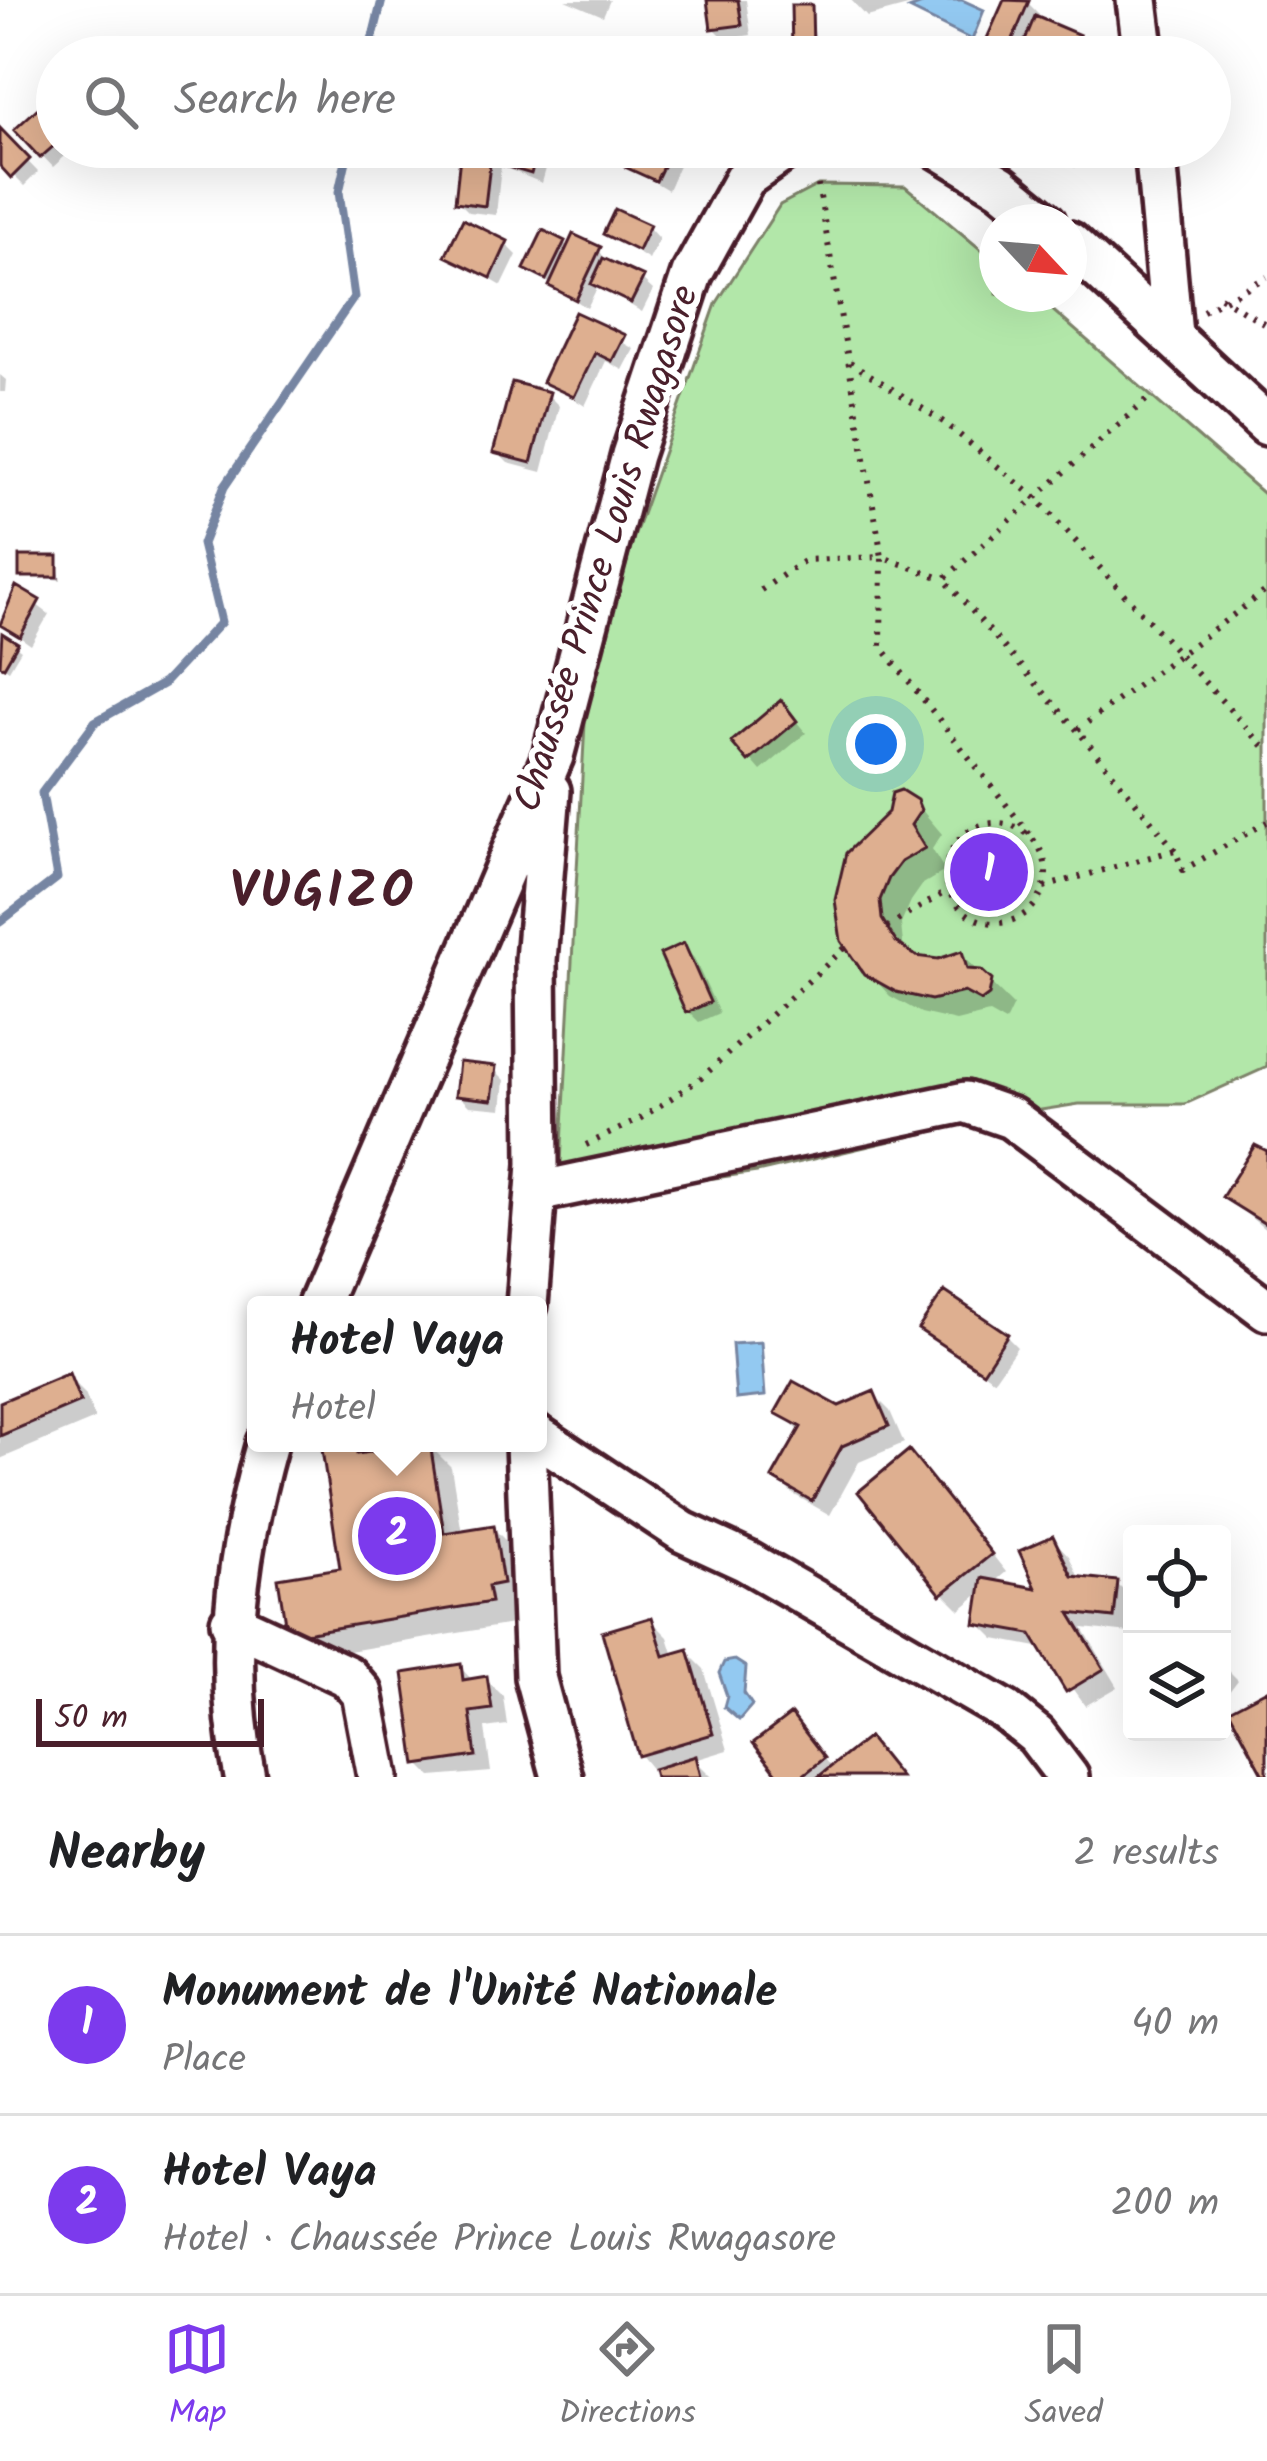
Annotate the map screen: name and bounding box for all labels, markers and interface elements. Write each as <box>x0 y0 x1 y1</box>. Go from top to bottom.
search box <box>36 36 1231 168</box>
text: Search here <box>174 66 396 138</box>
icon: search <box>78 69 144 135</box>
north arrow <box>979 204 1087 312</box>
street label: Chaussée Prince Louis Rwagasore <box>498 278 718 820</box>
your location <box>846 714 906 774</box>
pin: 1 <box>950 827 1028 917</box>
district label: VUGIZO <box>230 853 416 934</box>
popup <box>247 1296 547 1452</box>
text: Hotel Vaya <box>290 1307 504 1379</box>
text: Hotel <box>290 1379 376 1441</box>
pin: 2 <box>358 1491 436 1581</box>
map controls <box>1123 1525 1231 1741</box>
button: locate <box>1123 1525 1231 1633</box>
button: layers <box>1123 1633 1231 1741</box>
scale bar <box>36 1693 264 1746</box>
text: 50 m <box>54 1693 128 1746</box>
text: Nearby <box>48 1815 205 1896</box>
text: 2 results <box>1074 1824 1219 1886</box>
text: Monument de l'Unité Nationale <box>162 1958 777 2030</box>
text: 1 <box>81 1994 93 2056</box>
text: 40 m <box>1131 1994 1219 2056</box>
text: Place <box>162 2030 246 2092</box>
text: Hotel Vaya <box>162 2138 377 2210</box>
text: 2 <box>76 2174 98 2236</box>
text: 200 m <box>1111 2174 1219 2236</box>
text: Hotel · Chaussée Prince Louis Rwagasore <box>162 2210 836 2272</box>
tab: Map <box>164 2316 230 2441</box>
tab: Directions <box>559 2316 696 2441</box>
tab: Saved <box>1024 2316 1103 2441</box>

